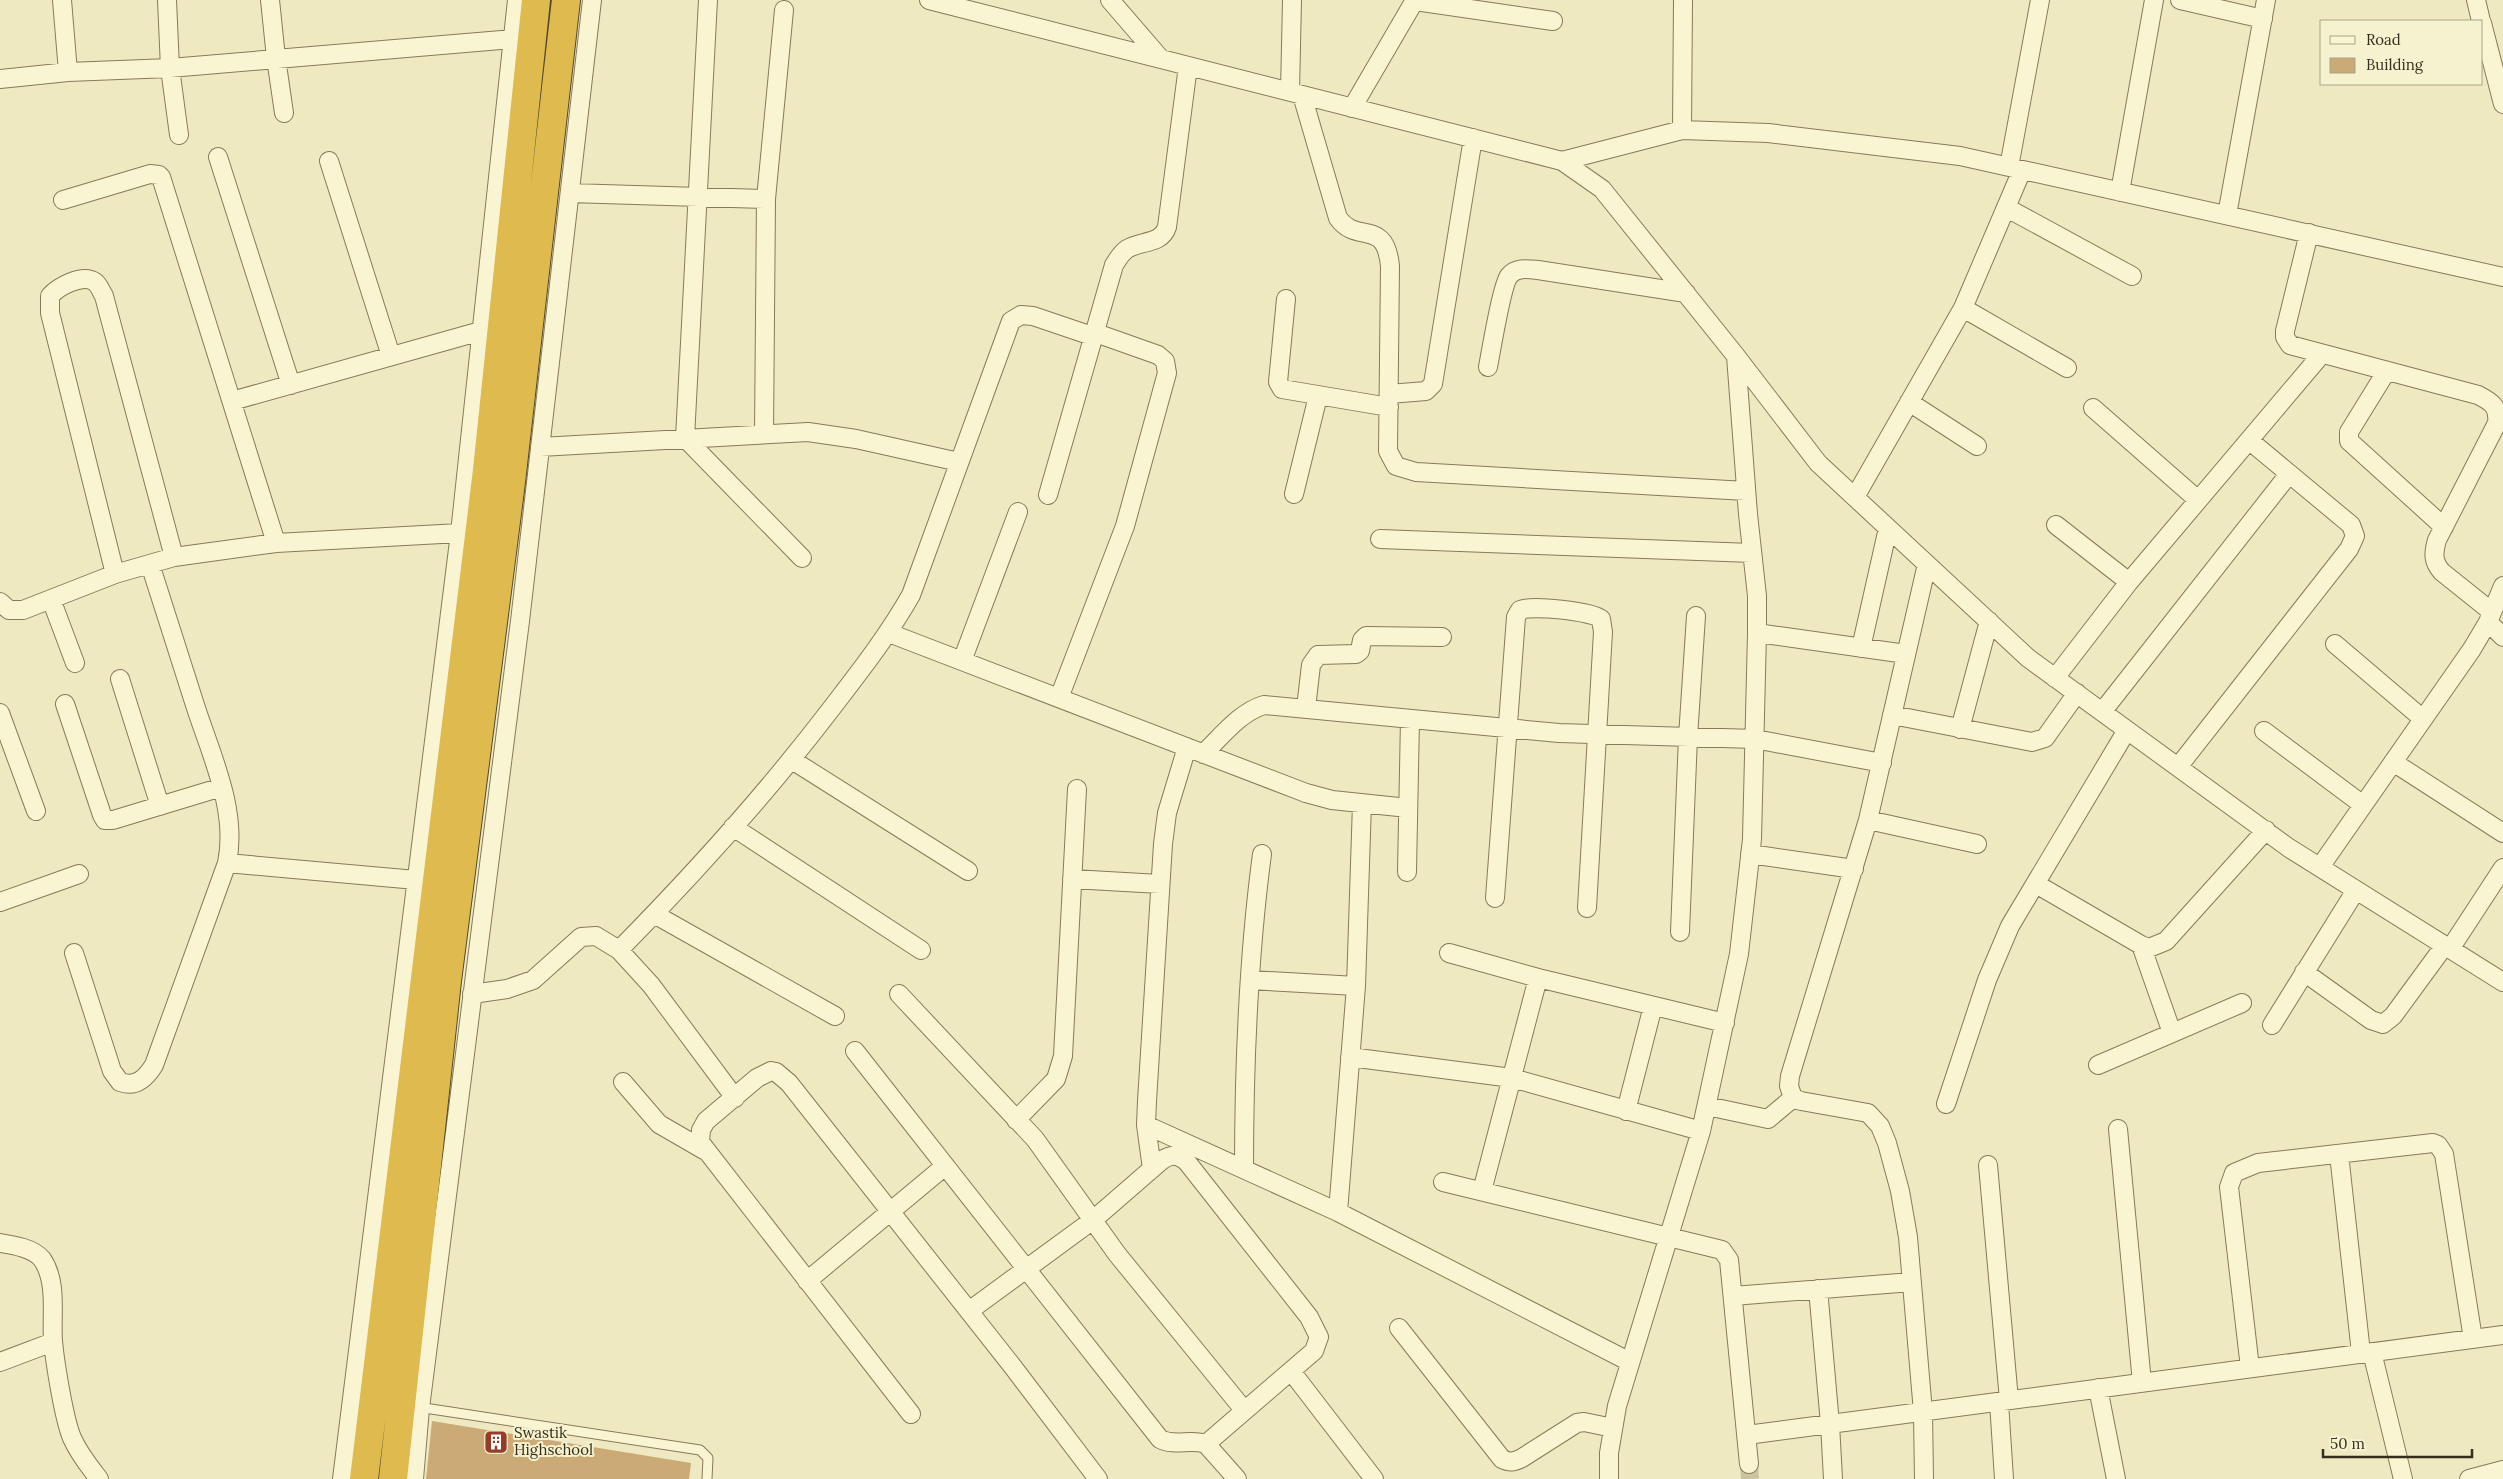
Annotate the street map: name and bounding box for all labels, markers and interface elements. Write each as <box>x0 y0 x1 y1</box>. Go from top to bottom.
legend <box>2320 20 2483 85</box>
text: Road <box>2366 30 2401 49</box>
text: Building <box>2366 55 2424 74</box>
place label: Swastik Highschool <box>514 1423 593 1459</box>
scale bar <box>2323 1426 2472 1458</box>
building icon: Swastik Highschool <box>483 1429 509 1455</box>
text: 50 m <box>2330 1434 2365 1453</box>

